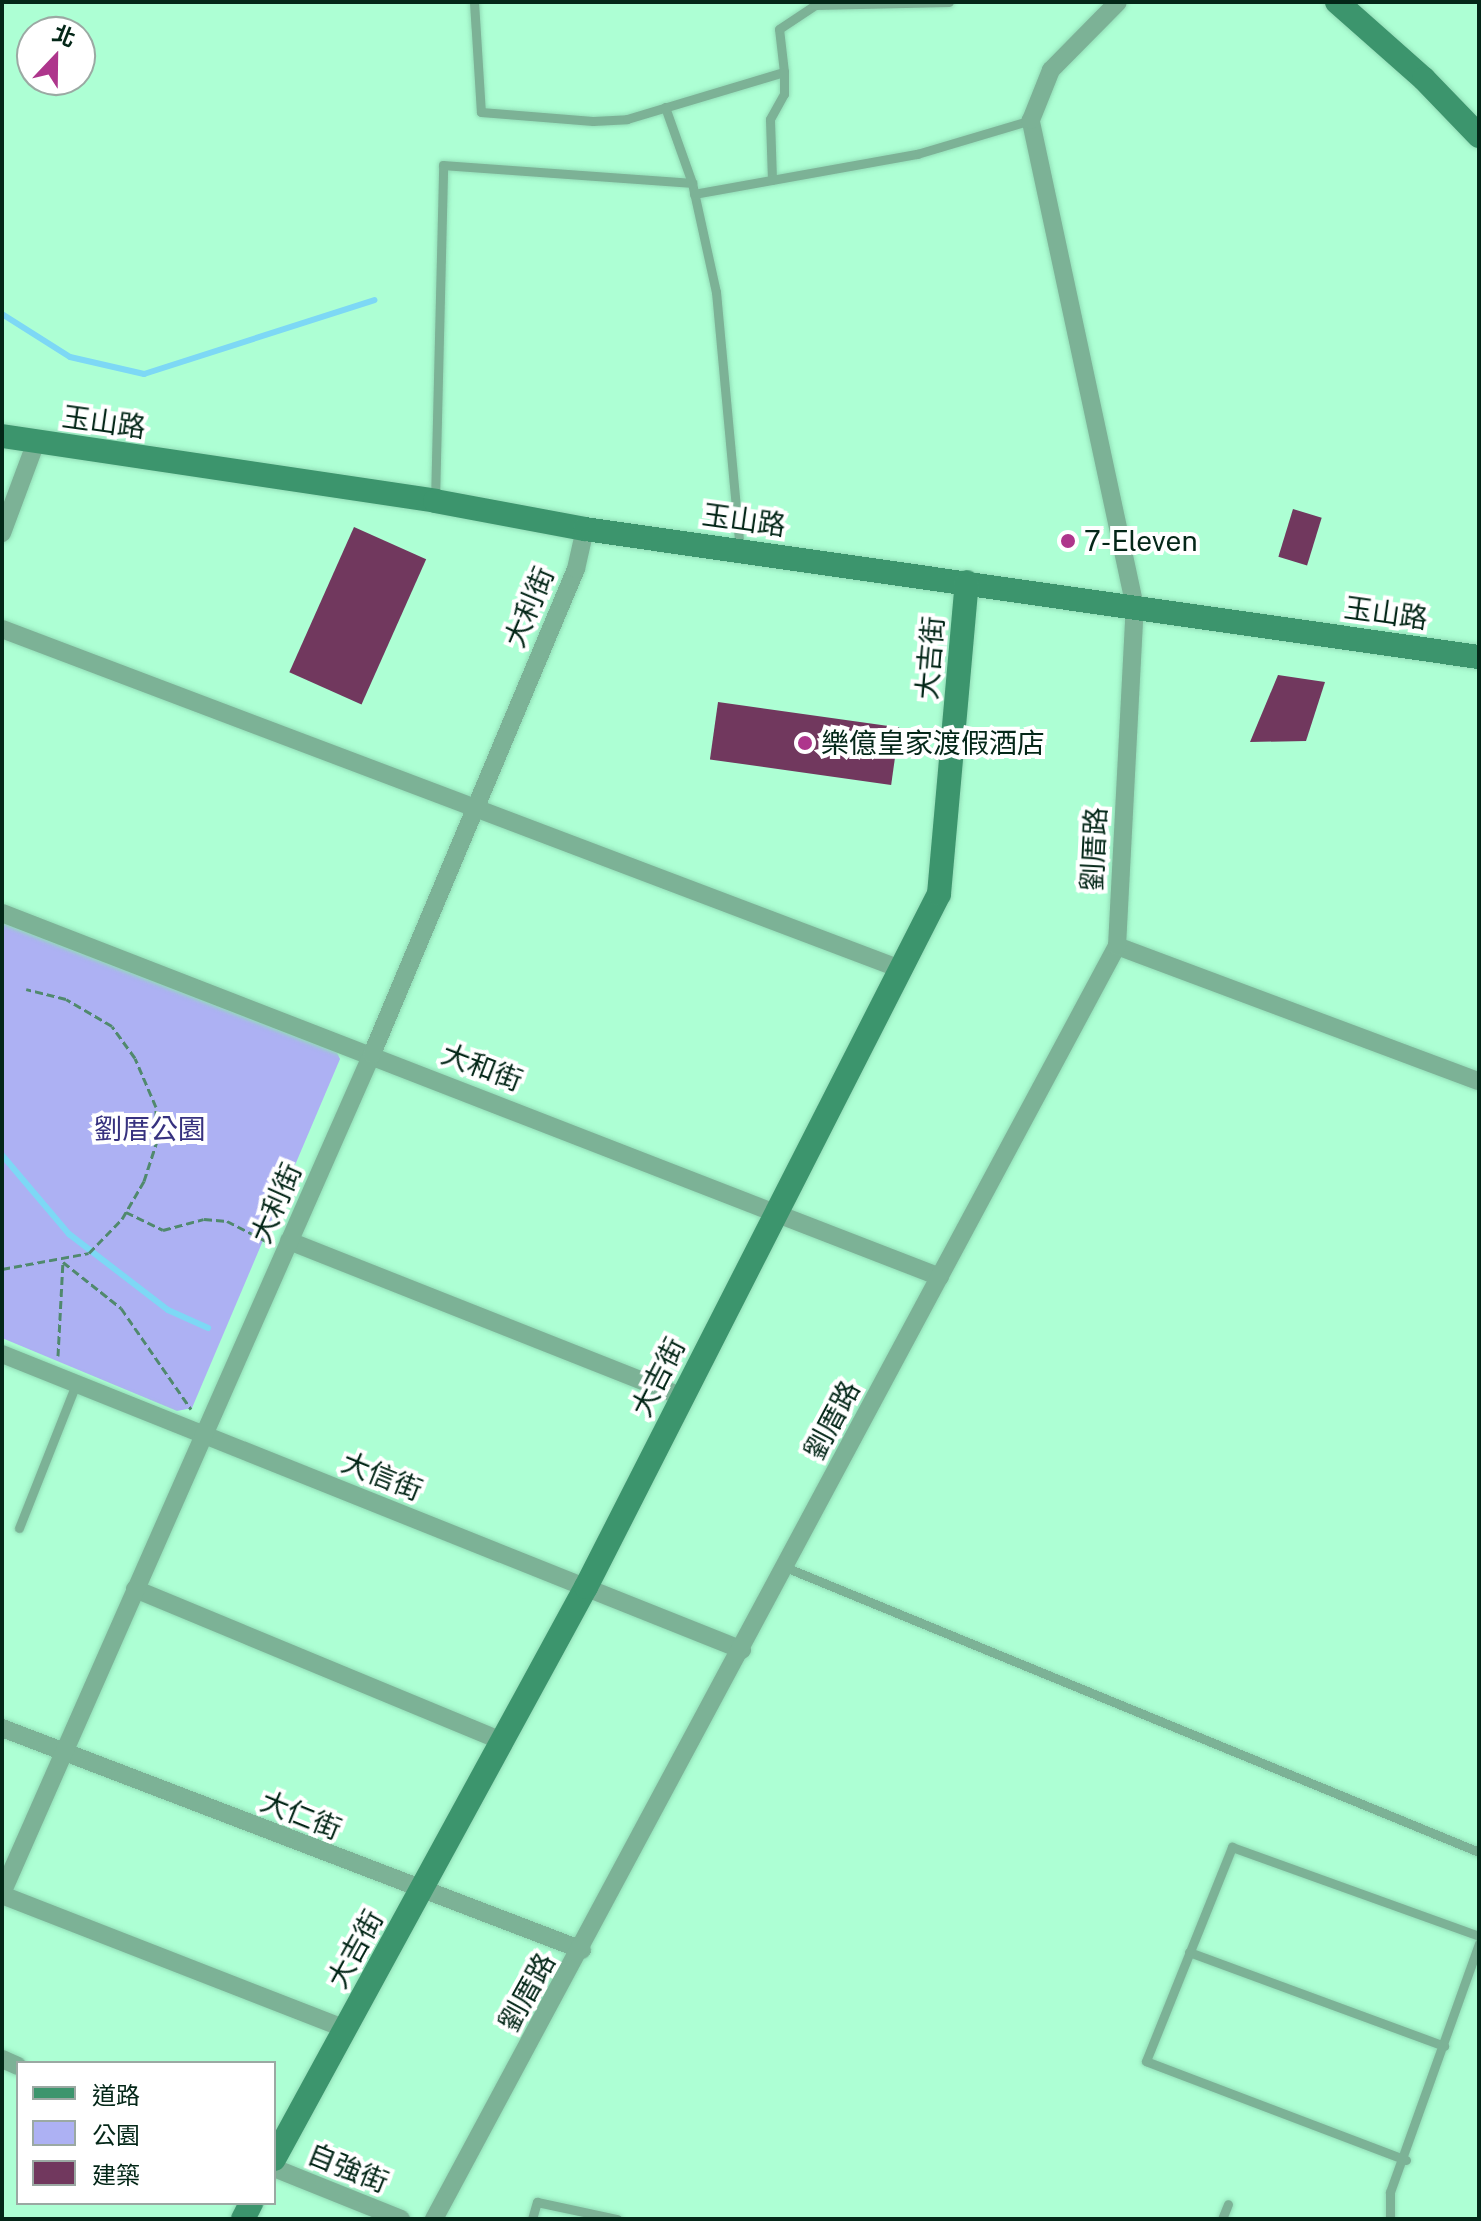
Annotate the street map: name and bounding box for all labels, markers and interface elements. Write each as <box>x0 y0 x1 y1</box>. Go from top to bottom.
north arrow <box>16 16 96 96</box>
text: 北 <box>49 19 79 52</box>
street label: 玉山路 <box>60 400 148 444</box>
street label: 玉山路 <box>700 498 788 542</box>
place label: 7-Eleven <box>1084 524 1198 558</box>
marker: 7-Eleven <box>1059 532 1077 550</box>
street label: 大利街 <box>497 562 561 652</box>
street label: 玉山路 <box>1342 591 1430 635</box>
street label: 大吉街 <box>910 615 950 701</box>
place label: 樂億皇家渡假酒店 <box>821 726 1045 760</box>
marker: 樂億皇家渡假酒店 <box>796 734 814 752</box>
street label: 劉厝路 <box>1075 806 1113 892</box>
street label: 大和街 <box>437 1036 527 1098</box>
park label: 劉厝公園 <box>94 1112 206 1146</box>
street label: 大利街 <box>244 1158 308 1248</box>
street label: 大吉街 <box>624 1332 692 1422</box>
street label: 劉厝路 <box>797 1375 867 1465</box>
street label: 大信街 <box>337 1445 427 1507</box>
street label: 大仁街 <box>256 1784 346 1846</box>
street label: 大吉街 <box>320 1904 390 1994</box>
street label: 劉厝路 <box>492 1947 562 2037</box>
legend <box>16 2061 276 2205</box>
text: 道路 <box>92 2081 140 2109</box>
text: 公園 <box>92 2121 140 2149</box>
street label: 自強街 <box>303 2137 393 2199</box>
text: 建築 <box>92 2161 140 2189</box>

